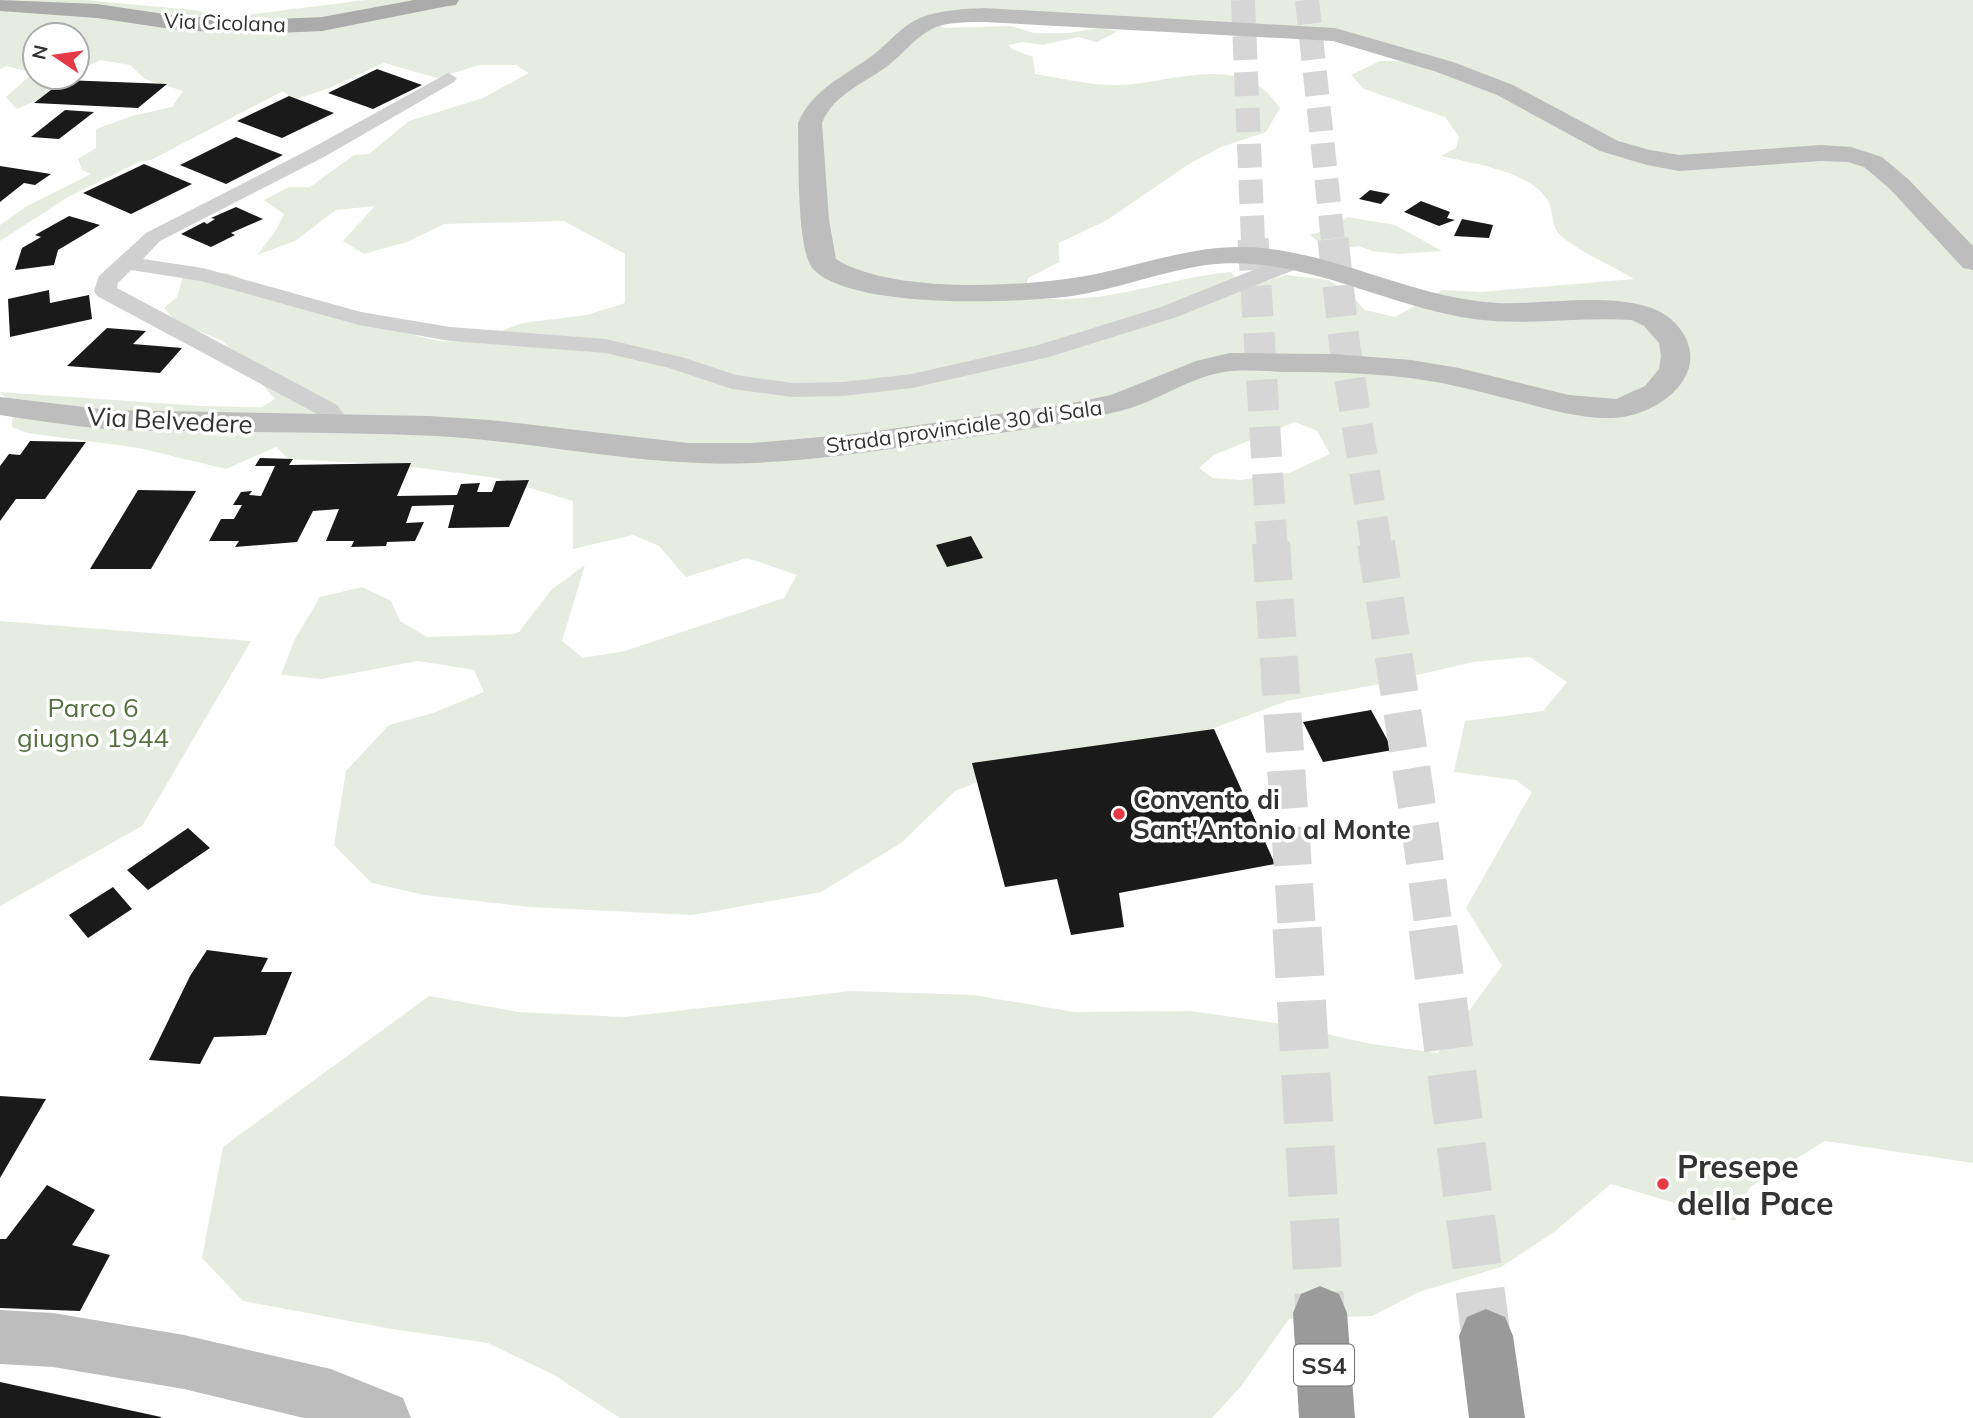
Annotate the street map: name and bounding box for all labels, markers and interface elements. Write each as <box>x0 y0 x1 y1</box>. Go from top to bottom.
street label: Via Cicolana <box>164 7 286 37</box>
north arrow <box>21 21 91 91</box>
text: N <box>26 42 53 62</box>
street label: Strada provinciale 30 di Sala <box>824 394 1104 458</box>
street label: Via Belvedere <box>86 399 254 441</box>
park label: Parco 6 giugno 1944 <box>17 691 169 754</box>
place label: Convento di Sant'Antonio al Monte <box>1133 783 1411 846</box>
marker: Convento di Sant'Antonio al Monte <box>1111 806 1127 822</box>
place label: Presepe della Pace <box>1677 1146 1833 1223</box>
marker: Presepe della Pace <box>1655 1176 1671 1192</box>
road number: SS4 <box>1294 1344 1354 1386</box>

